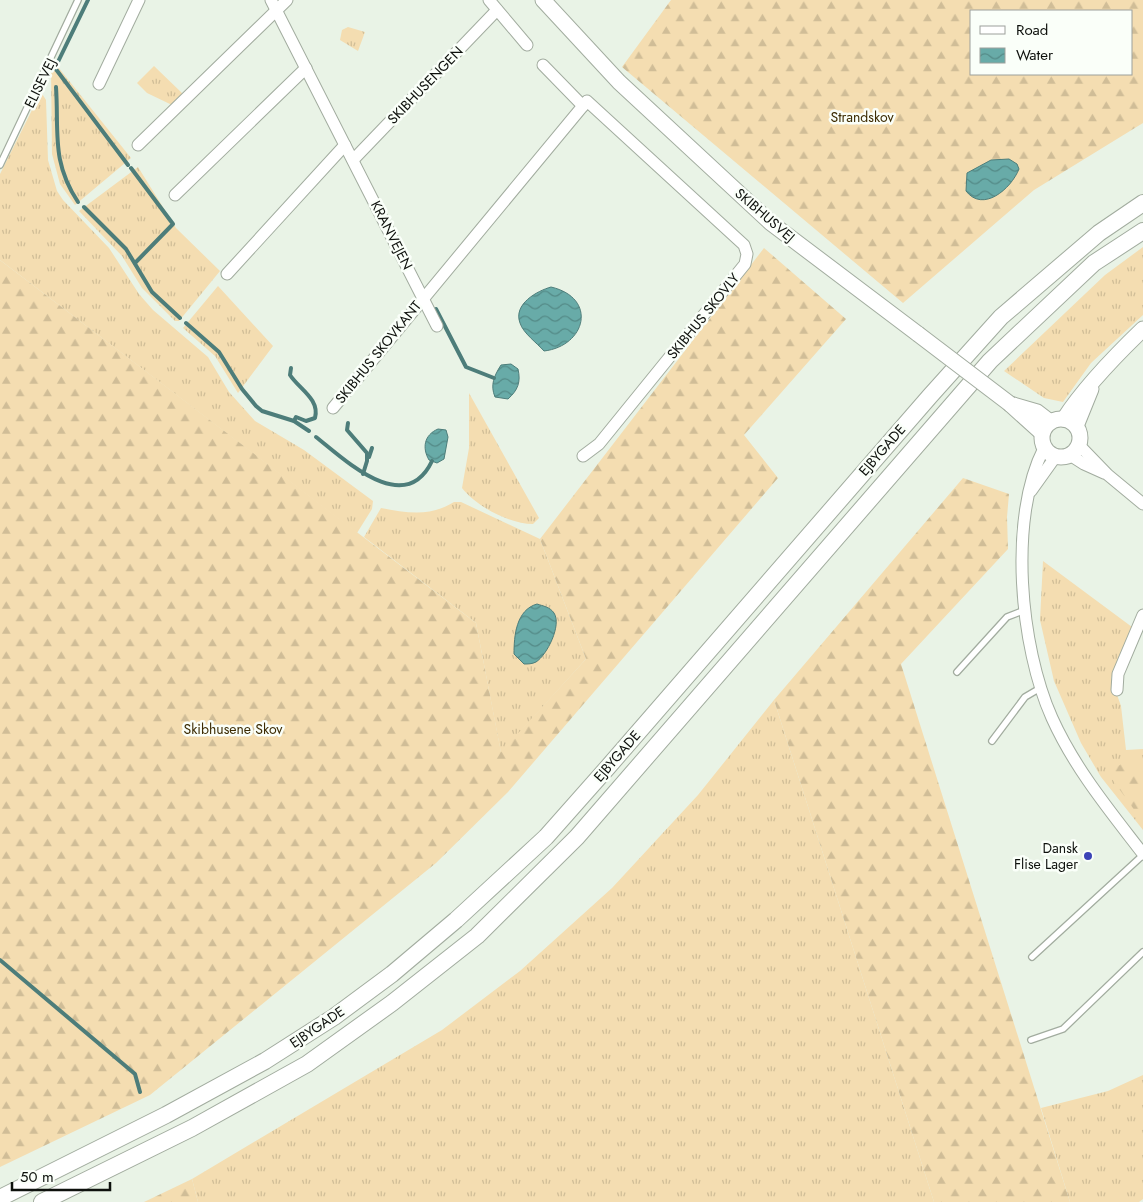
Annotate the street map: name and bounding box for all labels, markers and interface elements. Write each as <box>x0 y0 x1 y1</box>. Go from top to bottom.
legend <box>970 10 1133 75</box>
text: Road <box>1016 19 1048 41</box>
street label: SKIBHUSENGEN <box>383 42 467 128</box>
text: Water <box>1016 44 1054 66</box>
street label: ELISEVEJ <box>19 55 61 111</box>
park label: Strandskov <box>830 107 894 127</box>
street label: SKIBHUSVEJ <box>731 183 799 247</box>
street label: KRANVEJEN <box>366 197 418 273</box>
street label: SKIBHUS SKOVLY <box>662 269 744 363</box>
street label: SKIBHUS SKOVKANT <box>330 296 426 408</box>
street label: EJBYGADE <box>854 420 910 480</box>
park label: Skibhusene Skov <box>184 719 283 739</box>
street label: EJBYGADE <box>589 726 645 786</box>
place label: Dansk Flise Lager <box>1014 838 1079 874</box>
marker: Dansk Flise Lager <box>1082 850 1094 862</box>
street label: EJBYGADE <box>286 1001 348 1053</box>
scale bar <box>12 1160 110 1192</box>
text: 50 m <box>20 1166 54 1188</box>

